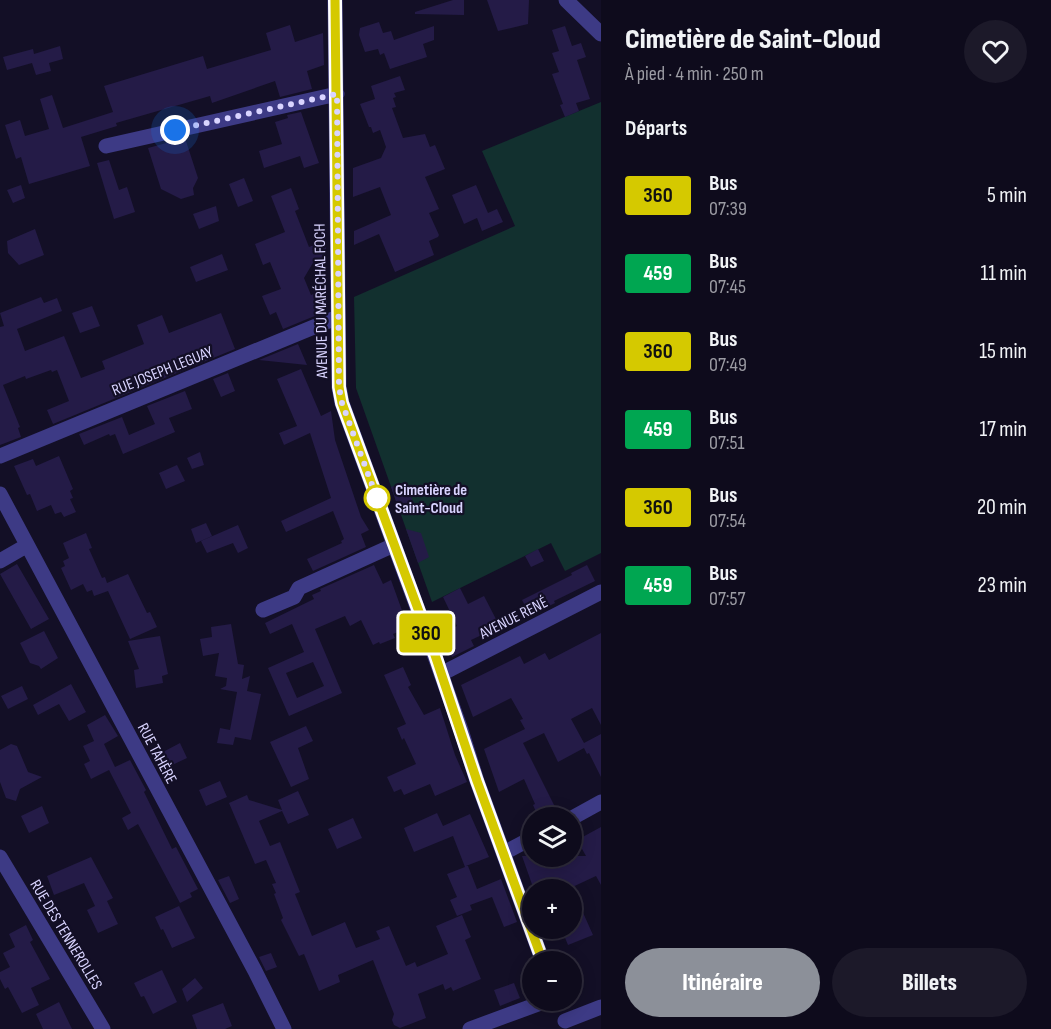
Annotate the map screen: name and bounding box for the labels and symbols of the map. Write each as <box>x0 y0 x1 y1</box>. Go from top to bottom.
your location <box>160 115 190 145</box>
street label: AVENUE DU MARÉCHAL FOCH <box>311 223 332 380</box>
street label: RUE JOSEPH LEGUAY <box>109 342 216 400</box>
place label: Cimetière de Saint-Cloud <box>395 481 467 518</box>
marker: Cimetière de Saint-Cloud <box>364 485 390 511</box>
street label: AVENUE RENÉ <box>475 593 551 644</box>
line badge: 360 <box>392 614 460 652</box>
street label: RUE TAHÈRE <box>133 720 180 787</box>
street label: RUE DES TENNEROLLES <box>25 876 106 993</box>

